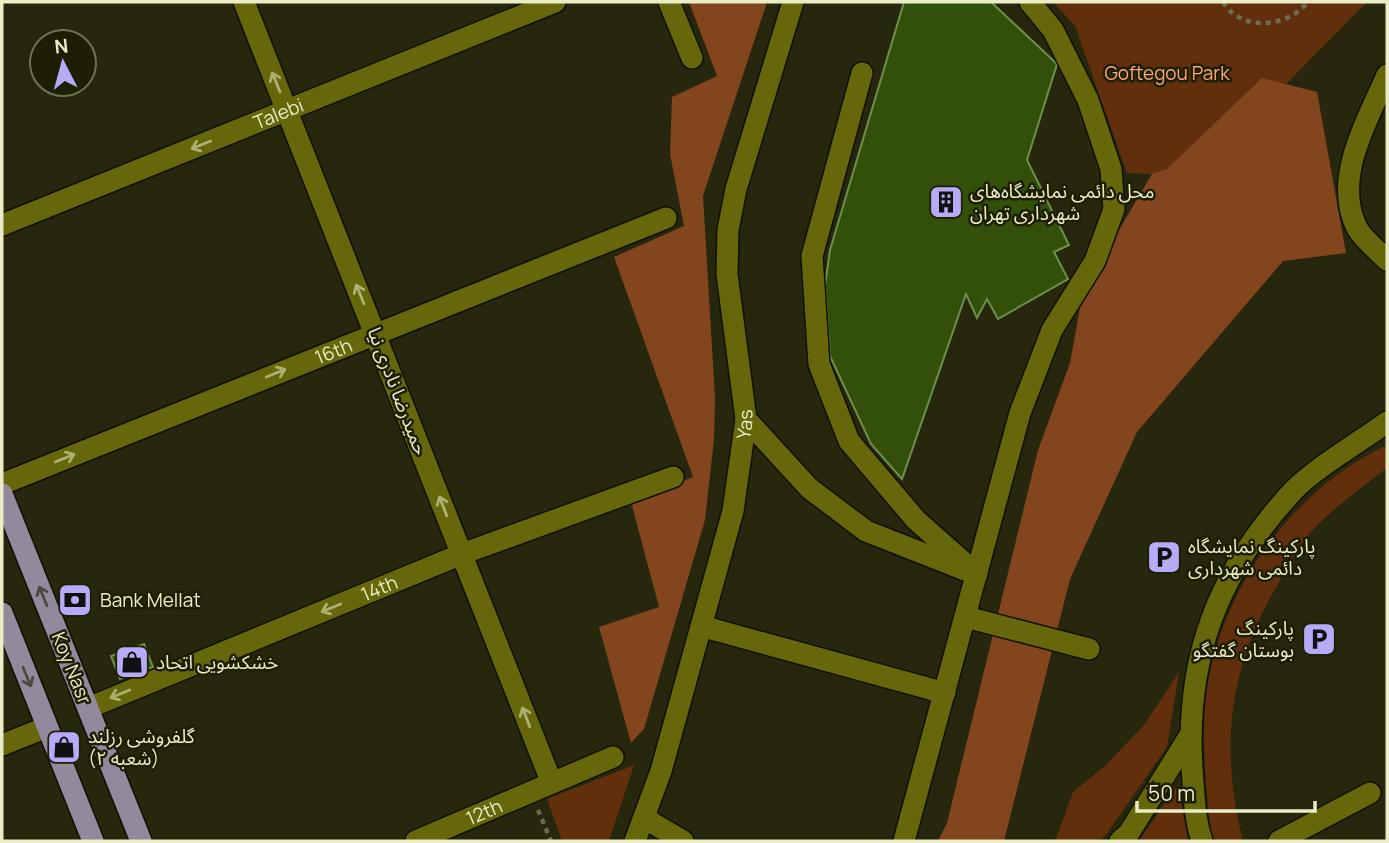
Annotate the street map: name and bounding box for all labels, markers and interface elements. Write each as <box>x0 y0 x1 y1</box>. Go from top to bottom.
north arrow <box>28 28 98 98</box>
text: N <box>53 32 69 60</box>
park label: Goftegou Park <box>1104 60 1230 86</box>
one-way arrow <box>269 72 282 94</box>
street label: Talebi <box>249 92 307 135</box>
one-way arrow <box>191 139 212 152</box>
place label: محل دائمی نمایشگاه‌های شهرداری تهران <box>970 178 1154 226</box>
building icon: محل دائمی نمایشگاه‌های شهرداری تهران <box>927 183 965 221</box>
one-way arrow <box>352 284 365 305</box>
street label: حمیدرضا نادری نیا <box>362 323 434 459</box>
street label: 16th <box>311 332 356 370</box>
one-way arrow <box>265 365 286 378</box>
street label: Yas <box>730 408 759 441</box>
one-way arrow <box>54 451 75 464</box>
one-way arrow <box>435 495 448 517</box>
place label: پارکینگ نمایشگاه دائمی شهرداری <box>1188 533 1316 581</box>
parking icon: پارکینگ نمایشگاه دائمی شهرداری <box>1145 538 1183 576</box>
street label: 14th <box>357 569 402 607</box>
bank icon: Bank Mellat <box>56 581 94 619</box>
one-way arrow <box>35 586 48 607</box>
place label: Bank Mellat <box>100 587 201 613</box>
one-way arrow <box>321 602 342 615</box>
place label: پارکینگ بوستان گفتگو <box>1193 615 1294 663</box>
parking icon: پارکینگ بوستان گفتگو <box>1300 620 1338 658</box>
street label: Koy Nasr <box>46 628 98 708</box>
shop icon: خشکشویی اتحاد <box>113 643 151 681</box>
place label: خشکشویی اتحاد <box>156 649 278 675</box>
one-way arrow <box>21 665 34 687</box>
one-way arrow <box>110 689 132 702</box>
one-way arrow <box>519 707 532 729</box>
place label: گلفروشی رزلند (شعبه ۲) <box>88 723 196 771</box>
shop icon: گلفروشی رزلند (شعبه ۲) <box>45 728 83 766</box>
scale bar <box>1137 770 1316 814</box>
text: 50 m <box>1148 779 1195 807</box>
street label: 12th <box>462 793 506 831</box>

